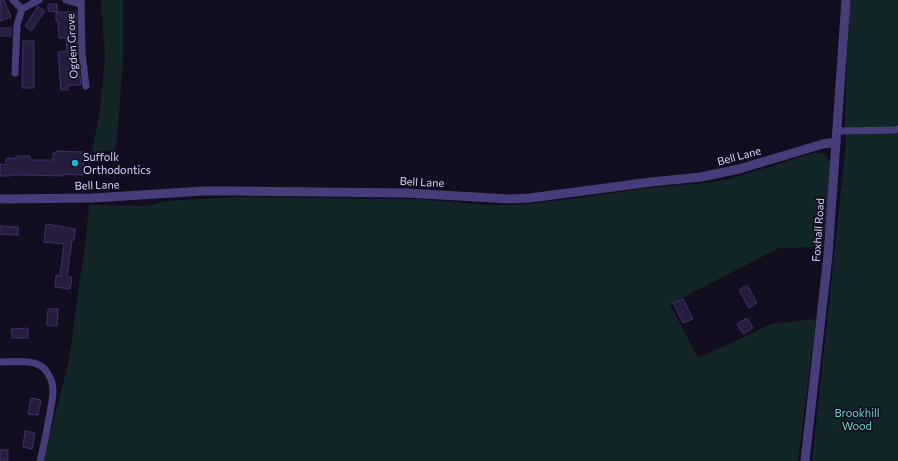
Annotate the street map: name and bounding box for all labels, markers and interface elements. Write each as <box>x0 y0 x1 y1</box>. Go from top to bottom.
street label: Ogden Grove <box>63 13 80 79</box>
street label: Bell Lane <box>716 143 762 168</box>
place label: Suffolk Orthodontics <box>83 150 151 176</box>
marker: Suffolk Orthodontics <box>70 158 80 168</box>
street label: Bell Lane <box>399 174 445 189</box>
street label: Bell Lane <box>74 177 120 192</box>
street label: Foxhall Road <box>809 198 826 262</box>
park label: Brookhill Wood <box>834 406 880 432</box>

